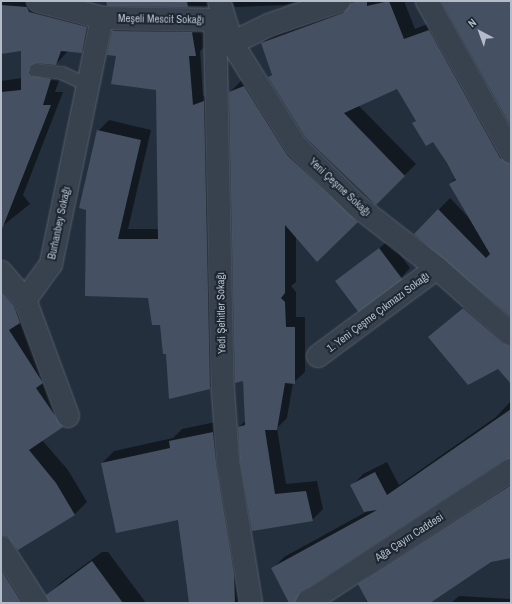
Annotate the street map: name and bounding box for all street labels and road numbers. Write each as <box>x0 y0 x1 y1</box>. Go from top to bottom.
street label: Meşeli Mescit Sokağı <box>118 12 204 26</box>
street label: Yeni Çeşme Sokağı <box>306 155 374 219</box>
street label: Burhanbey Sokağı <box>45 185 73 261</box>
street label: 1. Yeni Çeşme Çıkmazı Sokağı <box>324 269 432 355</box>
street label: Yedi Şehitler Sokağı <box>214 272 228 354</box>
street label: Ağa Çayırı Caddesi <box>372 510 446 564</box>

